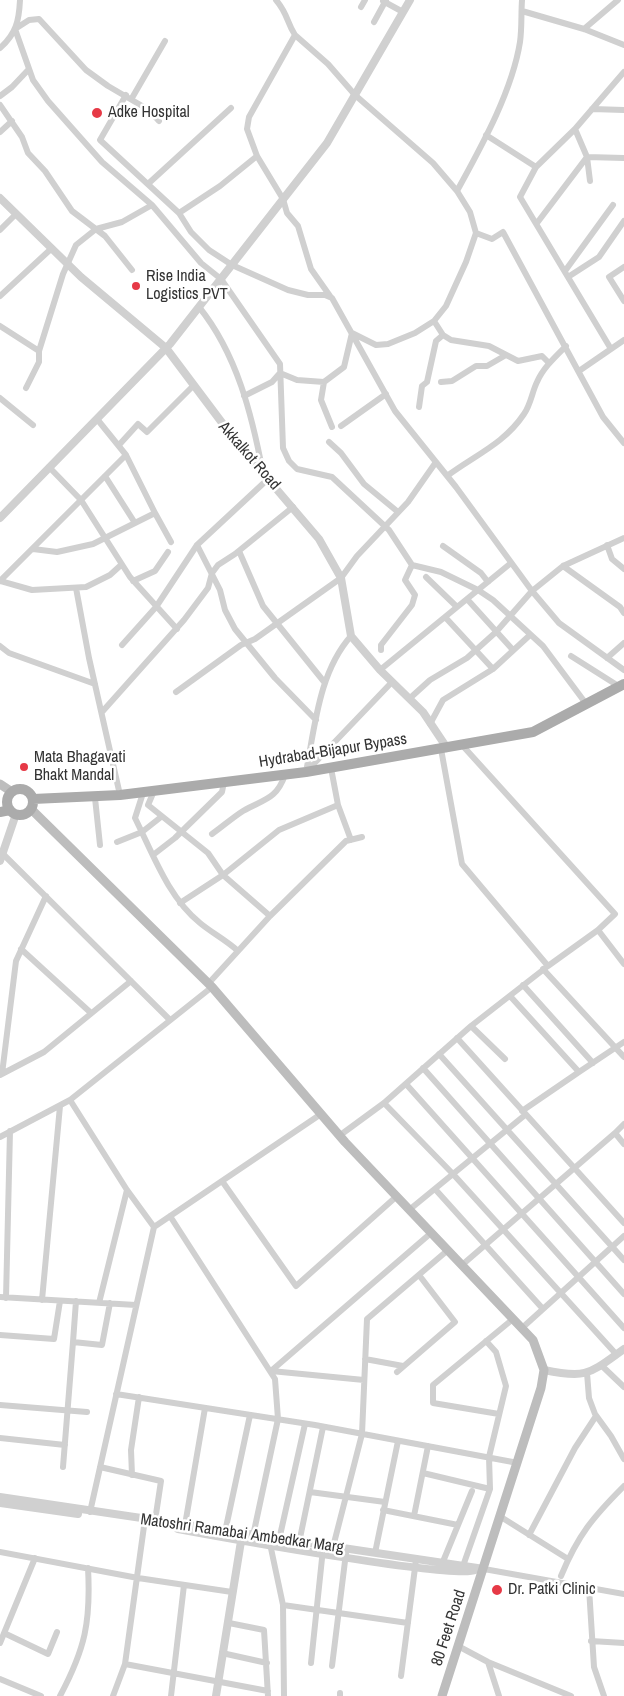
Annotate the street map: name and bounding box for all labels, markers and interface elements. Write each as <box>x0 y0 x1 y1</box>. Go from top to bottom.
place label: Adke Hospital <box>108 103 190 123</box>
marker: Adke Hospital <box>90 106 104 120</box>
place label: Rise India Logistics PVT <box>146 267 228 305</box>
marker: Rise India Logistics PVT <box>130 280 142 292</box>
street label: Akkalkot Road <box>214 418 284 494</box>
street label: Hydrabad-Bijapur Bypass <box>258 730 408 772</box>
place label: Mata Bhagavati Bhakt Mandal <box>34 748 126 786</box>
marker: Mata Bhagavati Bhakt Mandal <box>18 761 30 773</box>
street label: Matoshri Ramabai Ambedkar Marg <box>139 1510 345 1558</box>
place label: Dr. Patki Clinic <box>508 1580 596 1600</box>
marker: Dr. Patki Clinic <box>490 1583 504 1597</box>
street label: 80 Feet Road <box>428 1588 470 1668</box>

